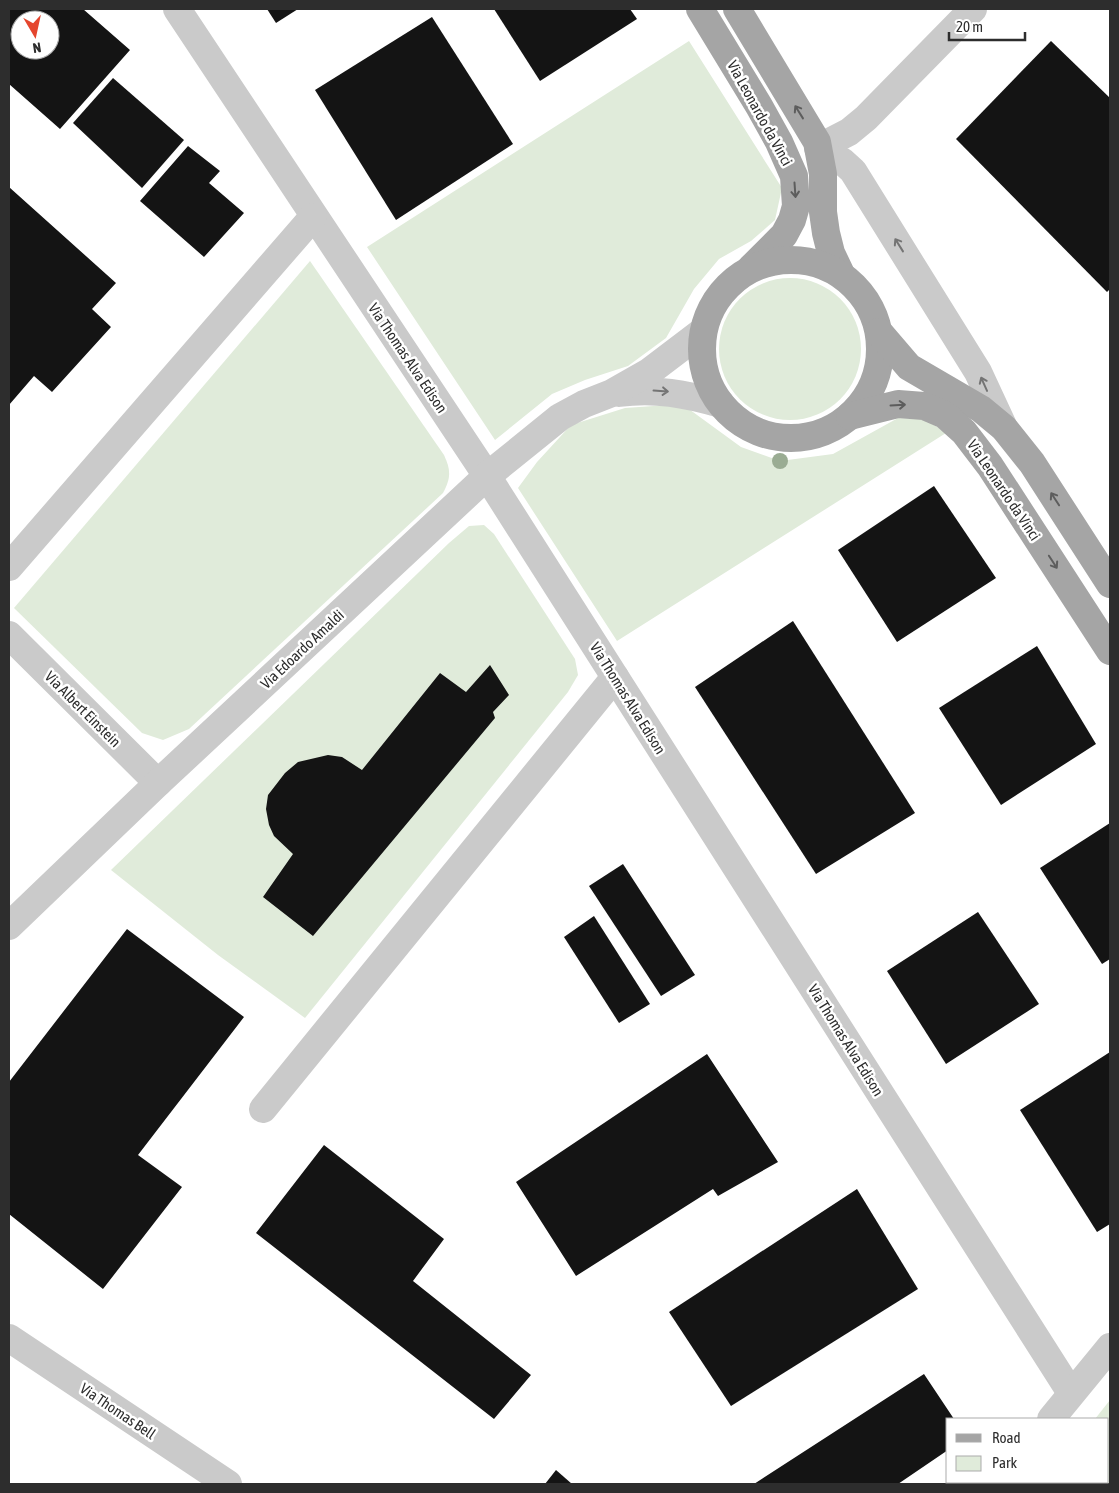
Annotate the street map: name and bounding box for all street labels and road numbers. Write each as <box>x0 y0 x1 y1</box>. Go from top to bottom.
street label: Via Leonardo da Vinci <box>724 57 796 169</box>
street label: Via Thomas Alva Edison <box>365 300 451 416</box>
street label: Via Leonardo da Vinci <box>964 437 1044 543</box>
street label: Via Edoardo Amaldi <box>257 606 347 692</box>
street label: Via Thomas Alva Edison <box>587 639 669 757</box>
street label: Via Albert Einstein <box>42 668 124 750</box>
street label: Via Thomas Alva Edison <box>805 981 887 1099</box>
street label: Via Thomas Bell <box>77 1380 159 1443</box>

